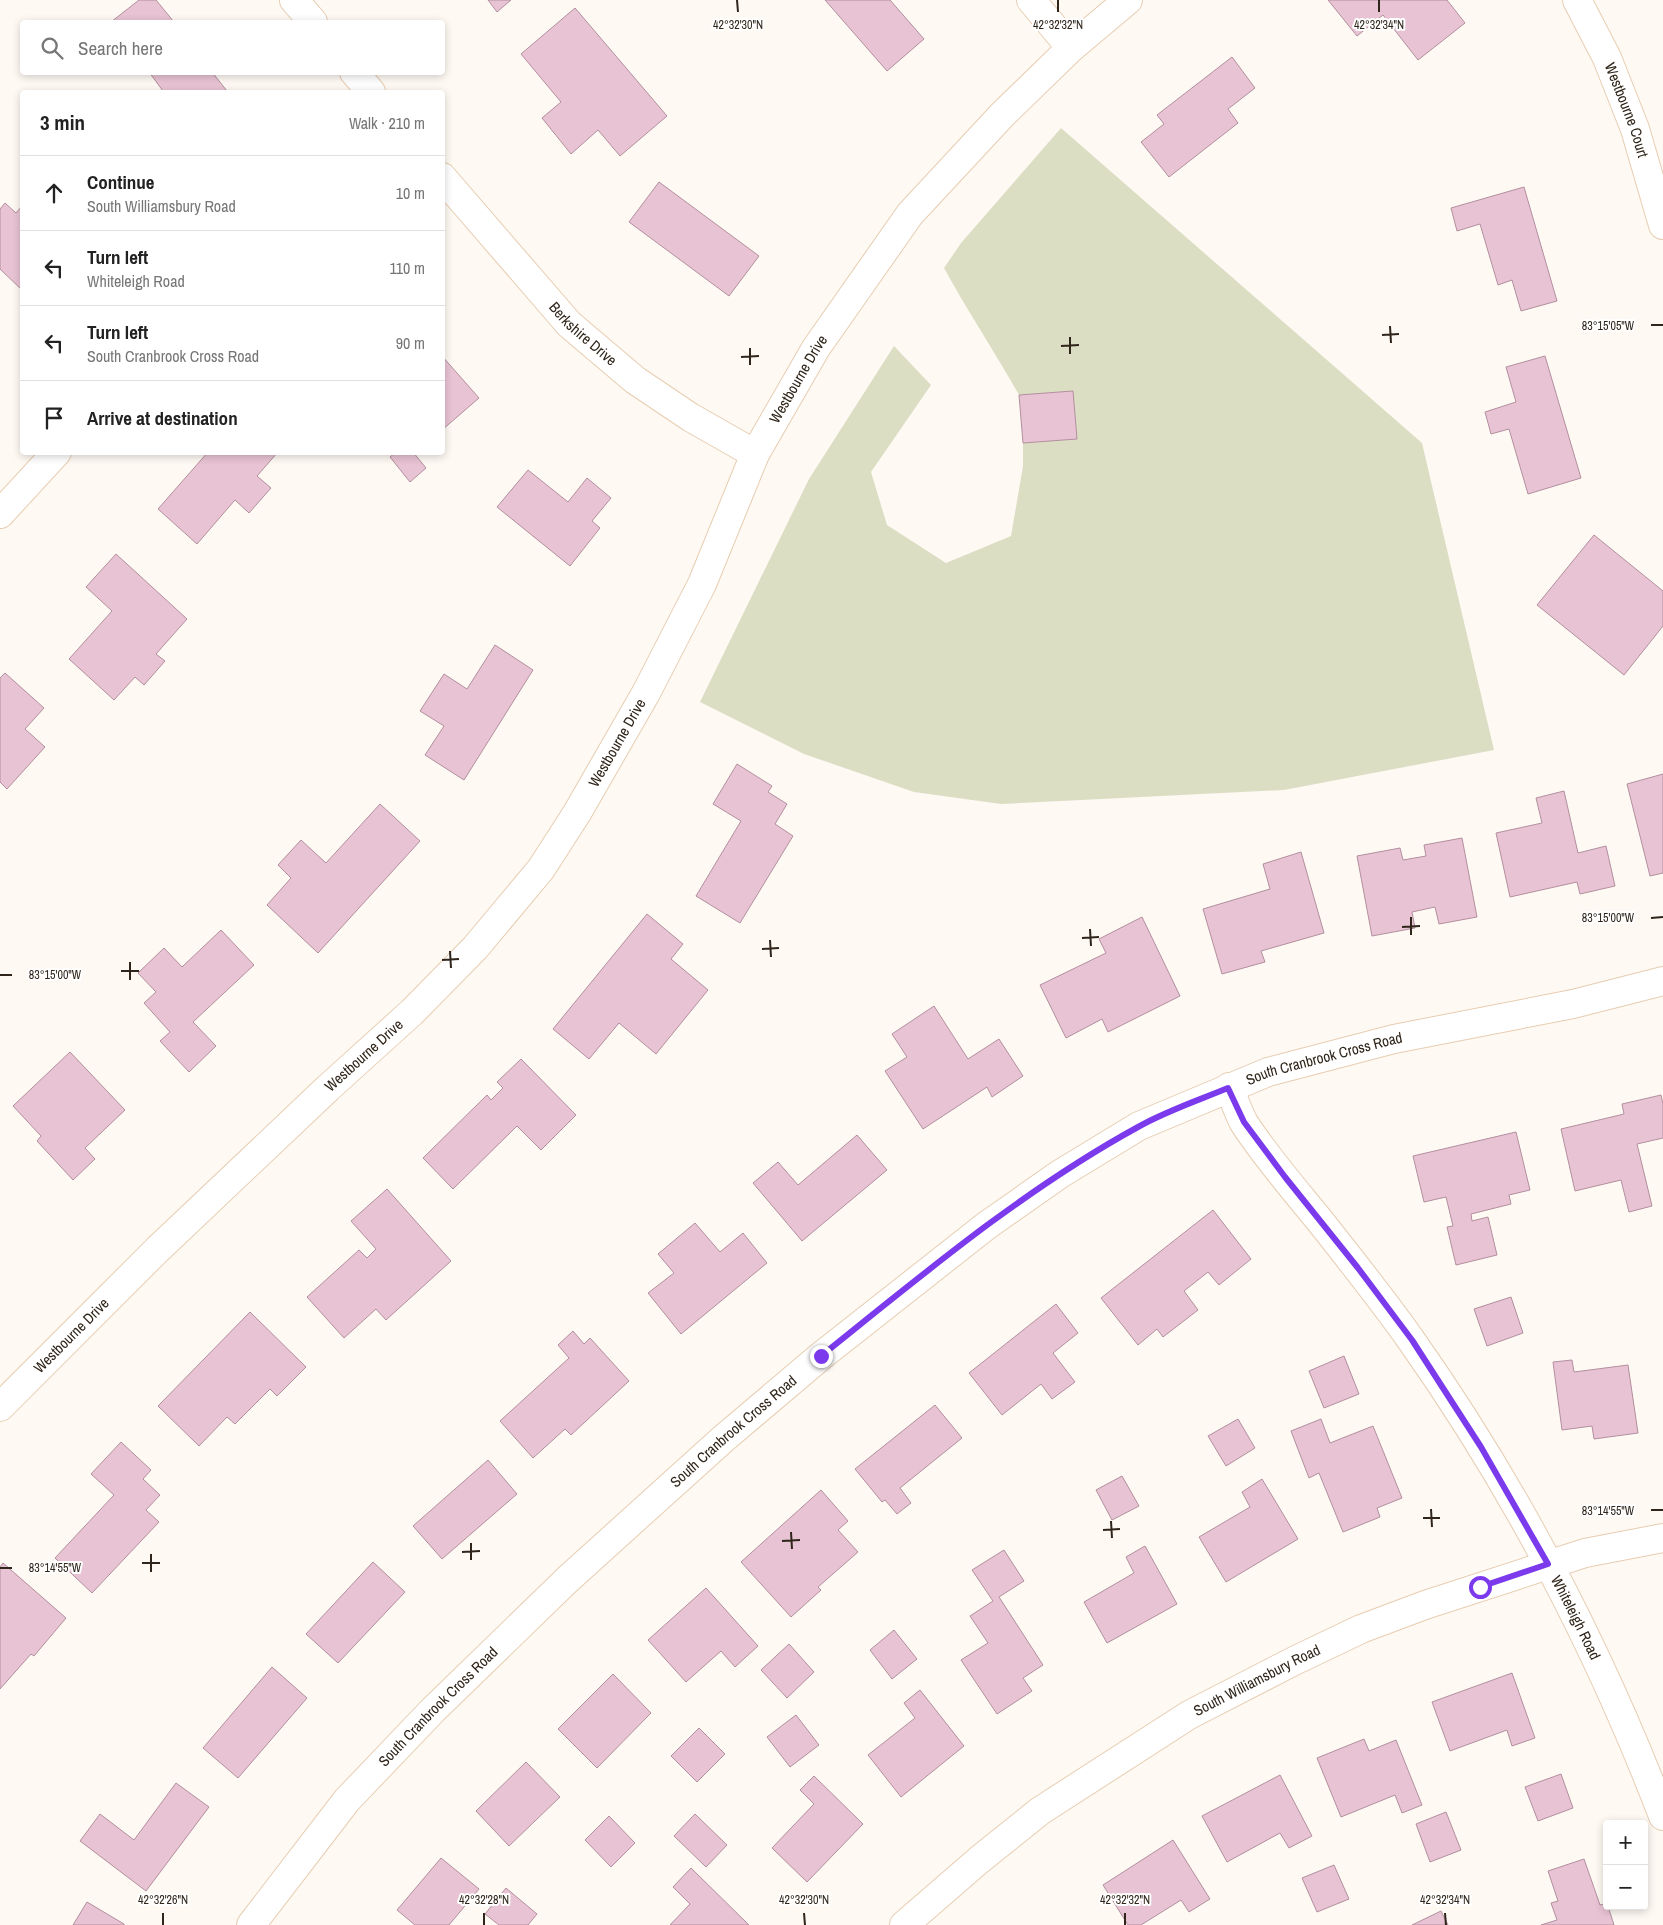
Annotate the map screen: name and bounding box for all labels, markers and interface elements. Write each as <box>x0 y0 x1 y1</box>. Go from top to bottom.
text: 42°32'30"N <box>713 17 763 33</box>
text: 42°32'32"N <box>1033 17 1083 33</box>
text: 42°32'34"N <box>1354 17 1404 33</box>
search box <box>20 20 445 75</box>
icon: search <box>38 34 66 62</box>
text: Search here <box>78 35 163 61</box>
street label: Westbourne Court <box>1600 59 1654 160</box>
text: 3 min <box>40 108 85 137</box>
text: Walk · 210 m <box>349 112 425 134</box>
text: Continue <box>87 169 155 195</box>
icon: ahead <box>40 179 68 207</box>
text: 10 m <box>396 182 425 204</box>
text: South Williamsbury Road <box>87 195 236 217</box>
text: Turn left <box>87 244 148 270</box>
icon: left <box>40 254 68 282</box>
text: 110 m <box>389 257 425 279</box>
text: Whiteleigh Road <box>87 270 185 292</box>
street label: Berkshire Drive <box>544 297 622 370</box>
text: 83°15'05"W <box>1582 318 1635 334</box>
text: Turn left <box>87 319 148 345</box>
icon: left <box>40 329 68 357</box>
street label: Westbourne Drive <box>764 330 832 427</box>
text: 90 m <box>396 332 425 354</box>
text: South Cranbrook Cross Road <box>87 345 259 367</box>
icon: arrive <box>40 404 68 432</box>
text: Arrive at destination <box>87 405 238 431</box>
street label: Westbourne Drive <box>583 694 651 791</box>
text: 83°15'00"W <box>1582 910 1635 926</box>
text: 83°15'00"W <box>29 967 82 983</box>
street label: Westbourne Drive <box>320 1014 407 1096</box>
street label: South Cranbrook Cross Road <box>1243 1027 1404 1090</box>
street label: Westbourne Drive <box>29 1293 114 1378</box>
route end <box>810 1345 833 1368</box>
street label: South Cranbrook Cross Road <box>665 1370 801 1492</box>
text: 83°14'55"W <box>1582 1503 1635 1519</box>
text: 83°14'55"W <box>29 1560 82 1576</box>
street label: Whiteleigh Road <box>1546 1572 1606 1663</box>
route start <box>1469 1576 1492 1599</box>
street label: South Williamsbury Road <box>1190 1639 1324 1721</box>
street label: South Cranbrook Cross Road <box>373 1642 502 1771</box>
map controls <box>1603 1820 1648 1910</box>
button: + <box>1603 1820 1648 1865</box>
button: − <box>1603 1865 1648 1910</box>
text: 42°32'26"N <box>138 1892 188 1908</box>
text: 42°32'28"N <box>459 1892 509 1908</box>
text: 42°32'30"N <box>779 1892 829 1908</box>
text: 42°32'32"N <box>1100 1892 1150 1908</box>
text: 42°32'34"N <box>1420 1892 1470 1908</box>

